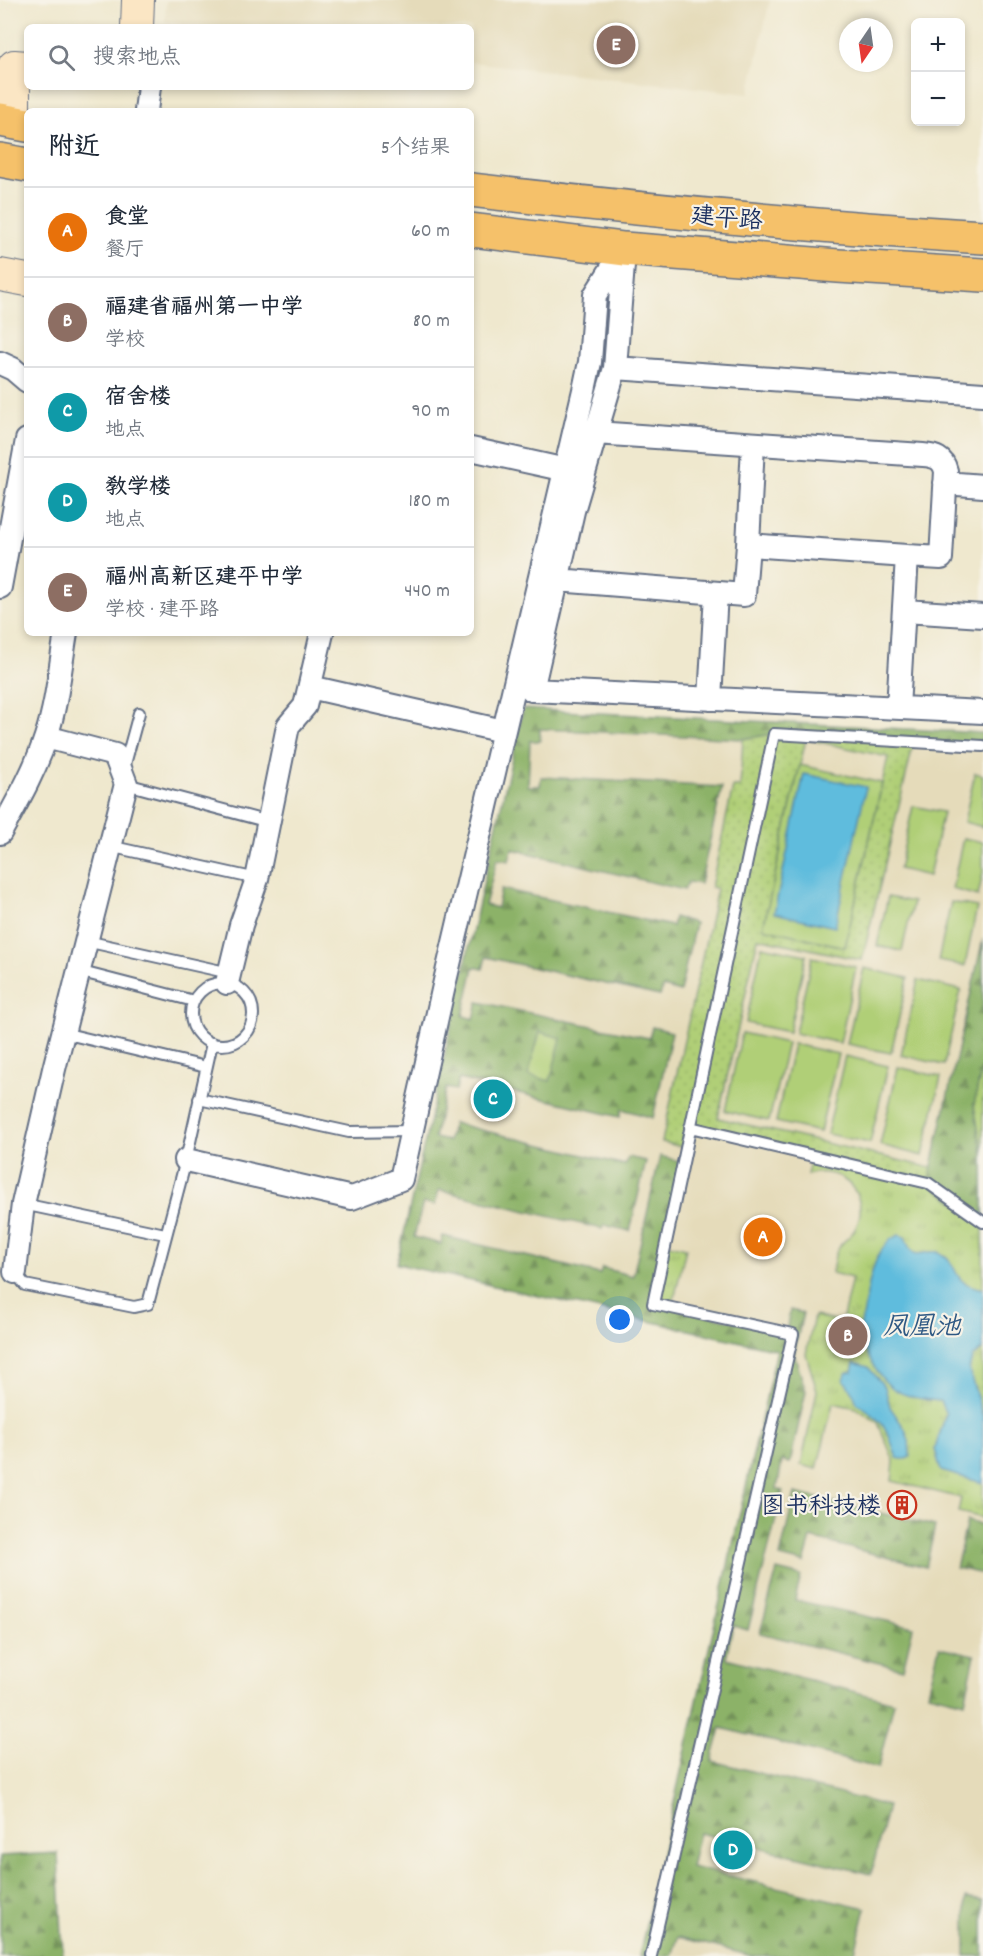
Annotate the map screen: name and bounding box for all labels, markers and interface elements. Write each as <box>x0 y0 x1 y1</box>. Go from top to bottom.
north arrow <box>839 18 893 72</box>
map controls <box>911 18 965 126</box>
button: + <box>911 18 965 72</box>
pin: E <box>596 22 636 68</box>
search box <box>24 24 474 90</box>
icon: search <box>45 41 78 74</box>
text: 搜索地点 <box>93 43 181 74</box>
button: − <box>911 72 965 126</box>
text: 附近 <box>48 130 100 167</box>
text: 5个结果 <box>381 135 450 163</box>
street label: 建平路 <box>689 200 764 240</box>
text: 食堂 <box>105 203 149 234</box>
text: A <box>62 218 73 246</box>
text: 60 m <box>411 218 450 246</box>
text: 餐厅 <box>105 237 145 265</box>
text: 福建省福州第一中学 <box>105 293 303 324</box>
text: B <box>63 308 72 336</box>
text: 80 m <box>413 308 450 336</box>
text: 学校 <box>105 327 145 355</box>
text: 宿舍楼 <box>105 383 171 414</box>
text: C <box>63 398 72 426</box>
text: 90 m <box>412 398 450 426</box>
text: 地点 <box>105 417 145 445</box>
text: 教学楼 <box>105 473 171 504</box>
text: D <box>62 488 73 516</box>
text: 180 m <box>408 488 450 516</box>
text: 地点 <box>105 507 145 535</box>
text: 福州高新区建平中学 <box>105 563 303 594</box>
text: E <box>63 578 72 606</box>
text: 440 m <box>404 578 450 606</box>
text: 学校 · 建平路 <box>105 597 219 625</box>
pin: C <box>474 1076 512 1122</box>
pin: A <box>744 1214 783 1260</box>
your location <box>605 1305 634 1334</box>
water label: 凤凰池 <box>883 1310 962 1347</box>
pin: B <box>828 1314 868 1358</box>
building icon: 图书科技楼 <box>886 1489 918 1521</box>
place label: 图书科技楼 <box>761 1491 881 1525</box>
pin: D <box>714 1828 752 1872</box>

